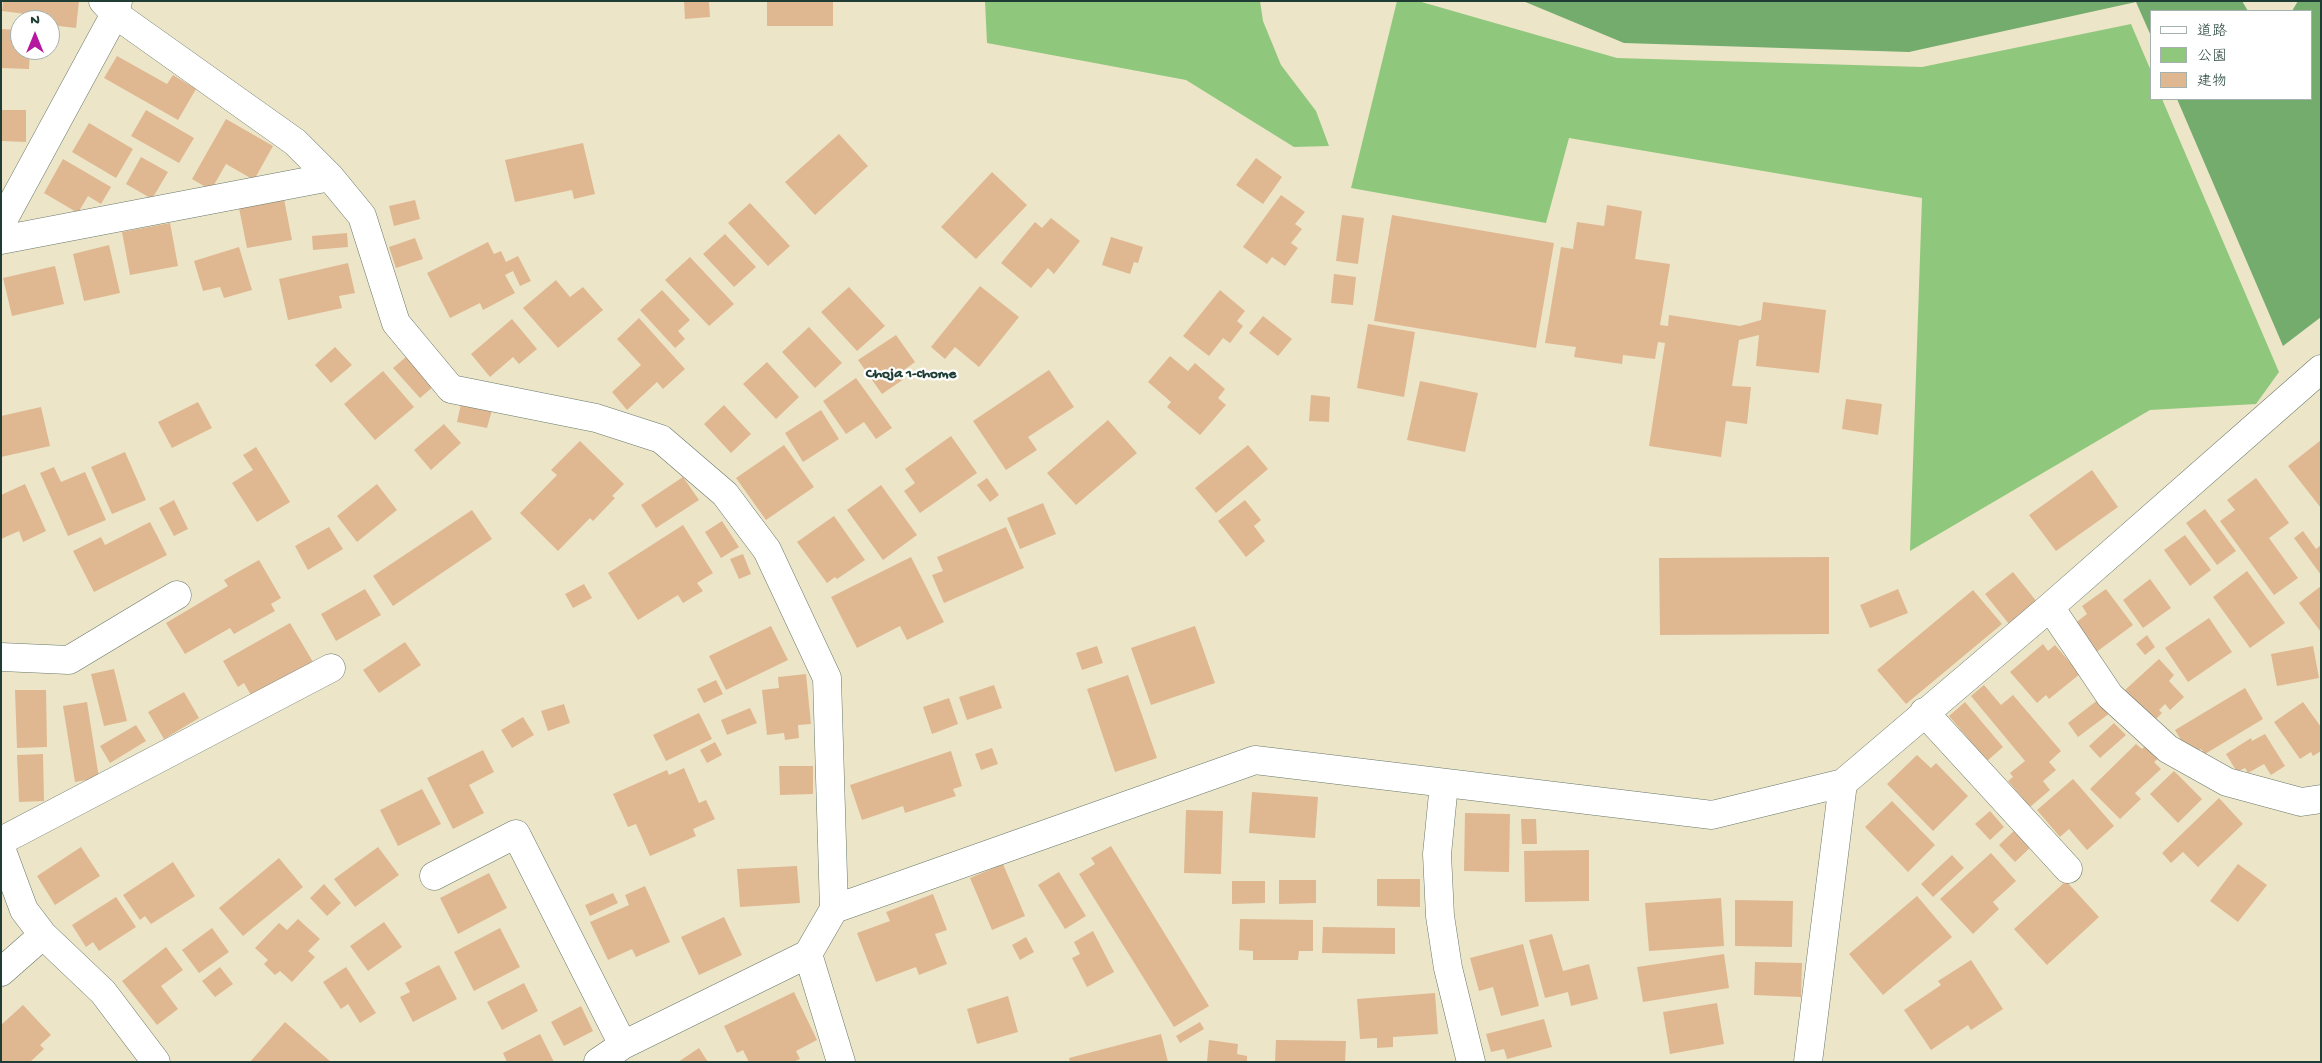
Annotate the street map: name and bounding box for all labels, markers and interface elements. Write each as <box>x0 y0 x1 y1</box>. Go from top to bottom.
north arrow <box>10 10 60 60</box>
legend <box>2150 10 2312 100</box>
text: N <box>30 12 40 29</box>
text: 道路 <box>2197 23 2227 41</box>
text: 公園 <box>2197 48 2227 66</box>
text: 建物 <box>2197 73 2227 91</box>
district label: Choja 1-chome <box>866 366 956 384</box>

